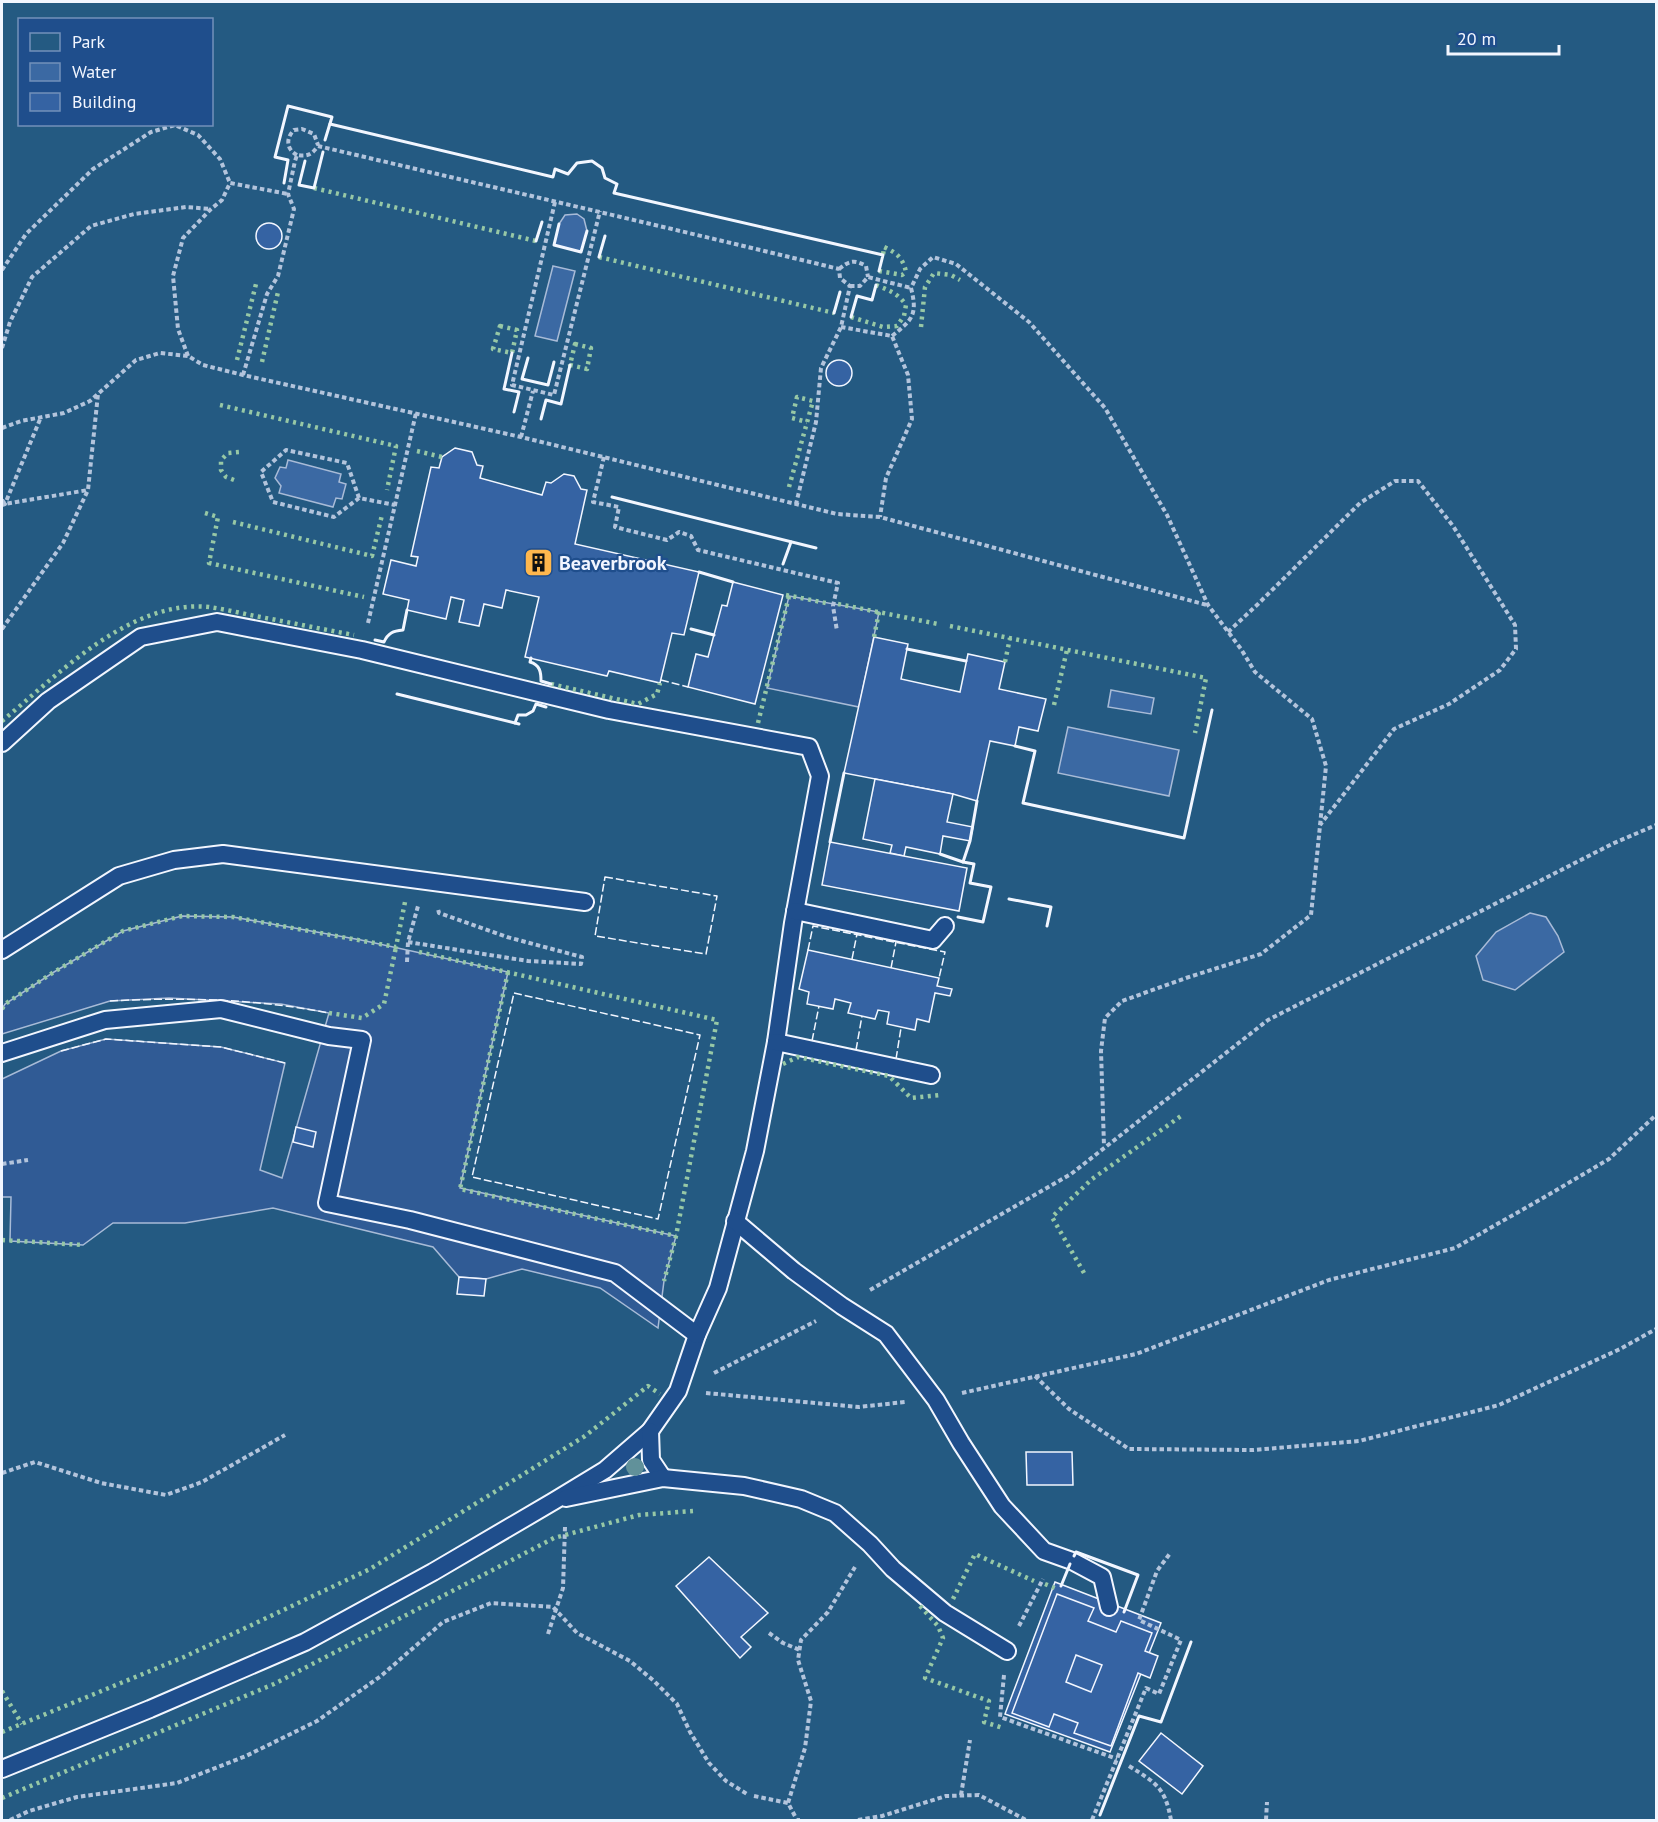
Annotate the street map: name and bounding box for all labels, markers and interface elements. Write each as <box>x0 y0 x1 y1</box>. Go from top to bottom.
legend <box>18 18 213 126</box>
scale bar <box>1448 18 1559 56</box>
text: 20 m <box>1457 27 1496 50</box>
text: Park <box>72 30 105 53</box>
text: Water <box>72 60 116 83</box>
text: Building <box>72 90 136 113</box>
building icon: Beaverbrook <box>522 547 554 579</box>
place label: Beaverbrook <box>559 550 667 576</box>

